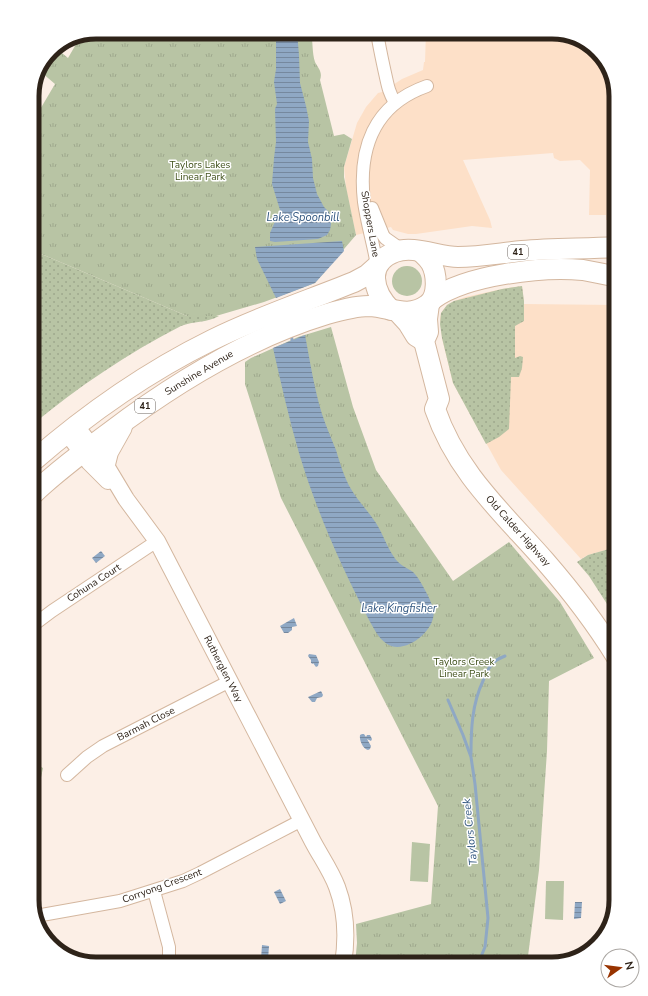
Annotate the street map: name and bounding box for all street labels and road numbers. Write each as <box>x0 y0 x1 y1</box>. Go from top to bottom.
street label: Shoppers Lane <box>357 190 383 258</box>
road number: 41 <box>508 245 528 259</box>
street label: Sunshine Avenue <box>162 347 236 399</box>
road number: 41 <box>135 399 155 413</box>
street label: Old Calder Highway <box>482 492 554 570</box>
street label: Cohuna Court <box>64 560 124 606</box>
street label: Rutherglen Way <box>200 633 246 706</box>
street label: Barmah Close <box>115 703 177 745</box>
street label: Corryong Crescent <box>120 865 204 907</box>

